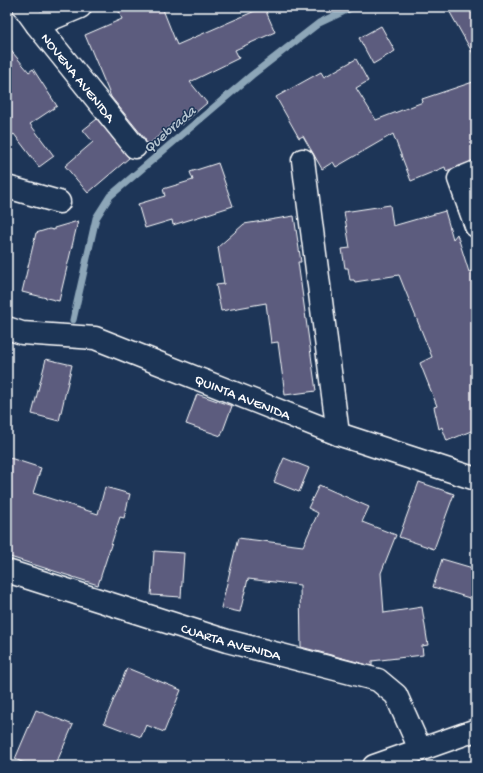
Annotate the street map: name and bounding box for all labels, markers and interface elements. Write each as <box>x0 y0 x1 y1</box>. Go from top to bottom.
street label: NOVENA AVENIDA <box>36 31 118 127</box>
water label: Quebrada <box>140 102 201 158</box>
street label: QUINTA AVENIDA <box>192 372 293 426</box>
street label: CUARTA AVENIDA <box>179 621 283 666</box>

